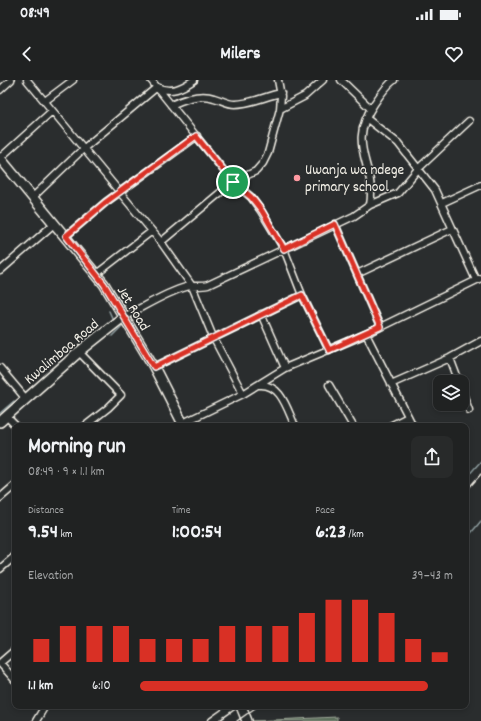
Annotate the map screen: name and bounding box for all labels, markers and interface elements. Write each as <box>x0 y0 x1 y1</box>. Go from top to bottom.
text: 08:49 <box>20 3 50 25</box>
text: Milers <box>220 42 261 67</box>
icon: back <box>16 43 38 65</box>
icon: heart <box>443 43 465 65</box>
place label: Uwanja wa ndege primary school <box>305 160 405 199</box>
pin <box>216 165 250 199</box>
icon: arrive <box>222 171 244 193</box>
marker: Uwanja wa ndege primary school <box>292 173 302 183</box>
street label: Jet Road <box>110 282 154 336</box>
street label: Kwalimboa Road <box>20 315 105 391</box>
map controls <box>433 375 469 411</box>
button: layers <box>433 375 469 411</box>
text: Morning run <box>28 432 126 463</box>
button: share <box>411 436 453 478</box>
text: 08:49 · 9 × 1.1 km <box>28 463 105 482</box>
text: Distance <box>28 503 64 519</box>
text: Time <box>172 503 190 519</box>
text: Pace <box>315 503 335 519</box>
text: 9.54 <box>28 519 58 547</box>
text: 1:00:54 <box>172 519 222 547</box>
text: 6:23 <box>315 519 346 547</box>
text: km <box>58 527 73 543</box>
text: /km <box>346 527 364 543</box>
text: Elevation <box>28 567 73 586</box>
text: 39–43 m <box>412 567 453 586</box>
text: 1.1 km <box>28 677 53 696</box>
text: 6:10 <box>92 677 110 696</box>

